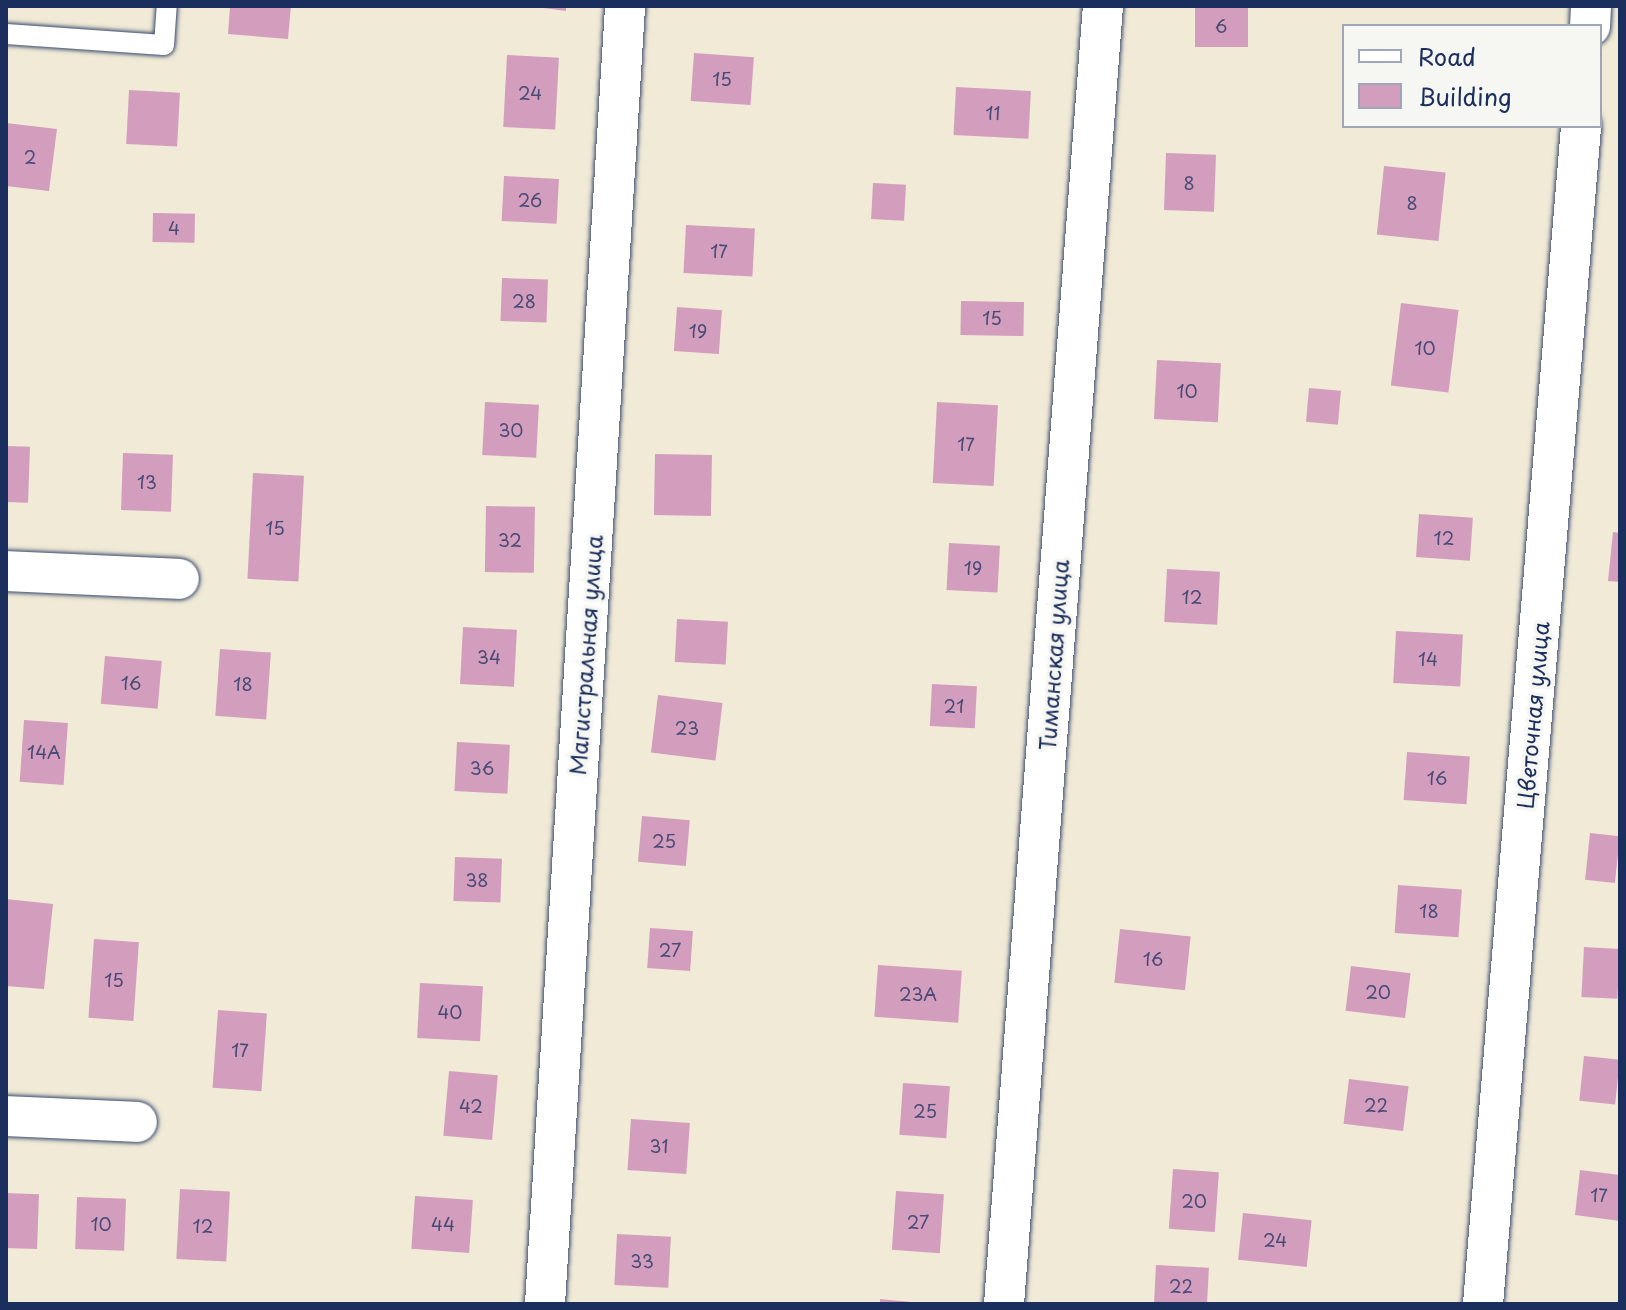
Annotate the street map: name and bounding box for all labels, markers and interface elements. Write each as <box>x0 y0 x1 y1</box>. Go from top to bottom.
house number: 6 <box>1215 15 1227 37</box>
legend <box>1342 24 1602 128</box>
text: Road <box>1418 38 1476 74</box>
house number: 15 <box>712 68 732 90</box>
text: Building <box>1418 78 1512 114</box>
house number: 24 <box>518 82 542 104</box>
house number: 11 <box>985 102 1001 124</box>
house number: 2 <box>24 146 36 168</box>
house number: 8 <box>1183 172 1195 194</box>
house number: 26 <box>518 189 542 211</box>
house number: 8 <box>1406 192 1418 214</box>
house number: 4 <box>168 217 180 239</box>
house number: 17 <box>710 240 728 262</box>
house number: 28 <box>512 290 536 312</box>
house number: 15 <box>982 307 1002 329</box>
house number: 19 <box>689 320 707 342</box>
house number: 10 <box>1414 337 1436 359</box>
house number: 10 <box>1176 380 1198 402</box>
house number: 30 <box>498 419 524 441</box>
house number: 17 <box>957 433 975 455</box>
house number: 13 <box>137 471 157 493</box>
house number: 15 <box>265 517 285 539</box>
house number: 12 <box>1434 527 1454 549</box>
house number: 32 <box>498 529 522 551</box>
street label: Магистральная улица <box>563 533 607 777</box>
house number: 19 <box>964 557 982 579</box>
street label: Тиманская улица <box>1033 558 1073 752</box>
house number: 12 <box>1182 586 1202 608</box>
street label: Цветочная улица <box>1511 620 1553 810</box>
house number: 34 <box>477 646 501 668</box>
house number: 14 <box>1418 648 1438 670</box>
house number: 16 <box>121 672 141 694</box>
house number: 18 <box>233 673 253 695</box>
house number: 21 <box>944 695 964 717</box>
house number: 23 <box>675 717 699 739</box>
house number: 14А <box>27 741 61 763</box>
house number: 36 <box>470 757 494 779</box>
house number: 16 <box>1427 767 1447 789</box>
house number: 25 <box>652 830 676 852</box>
house number: 38 <box>465 869 489 891</box>
house number: 18 <box>1419 900 1439 922</box>
house number: 27 <box>659 939 681 961</box>
house number: 16 <box>1143 948 1163 970</box>
house number: 15 <box>104 969 124 991</box>
house number: 20 <box>1365 981 1391 1003</box>
house number: 23А <box>899 983 937 1005</box>
house number: 40 <box>437 1001 463 1023</box>
house number: 17 <box>231 1039 249 1061</box>
house number: 22 <box>1364 1094 1388 1116</box>
house number: 42 <box>459 1095 483 1117</box>
house number: 25 <box>913 1100 937 1122</box>
house number: 31 <box>650 1135 668 1157</box>
house number: 17 <box>1590 1184 1608 1206</box>
house number: 20 <box>1181 1190 1207 1212</box>
house number: 27 <box>907 1211 929 1233</box>
house number: 10 <box>90 1213 112 1235</box>
house number: 44 <box>431 1213 455 1235</box>
house number: 12 <box>193 1215 213 1237</box>
house number: 24 <box>1263 1229 1287 1251</box>
house number: 33 <box>630 1250 654 1272</box>
house number: 22 <box>1169 1275 1193 1297</box>

